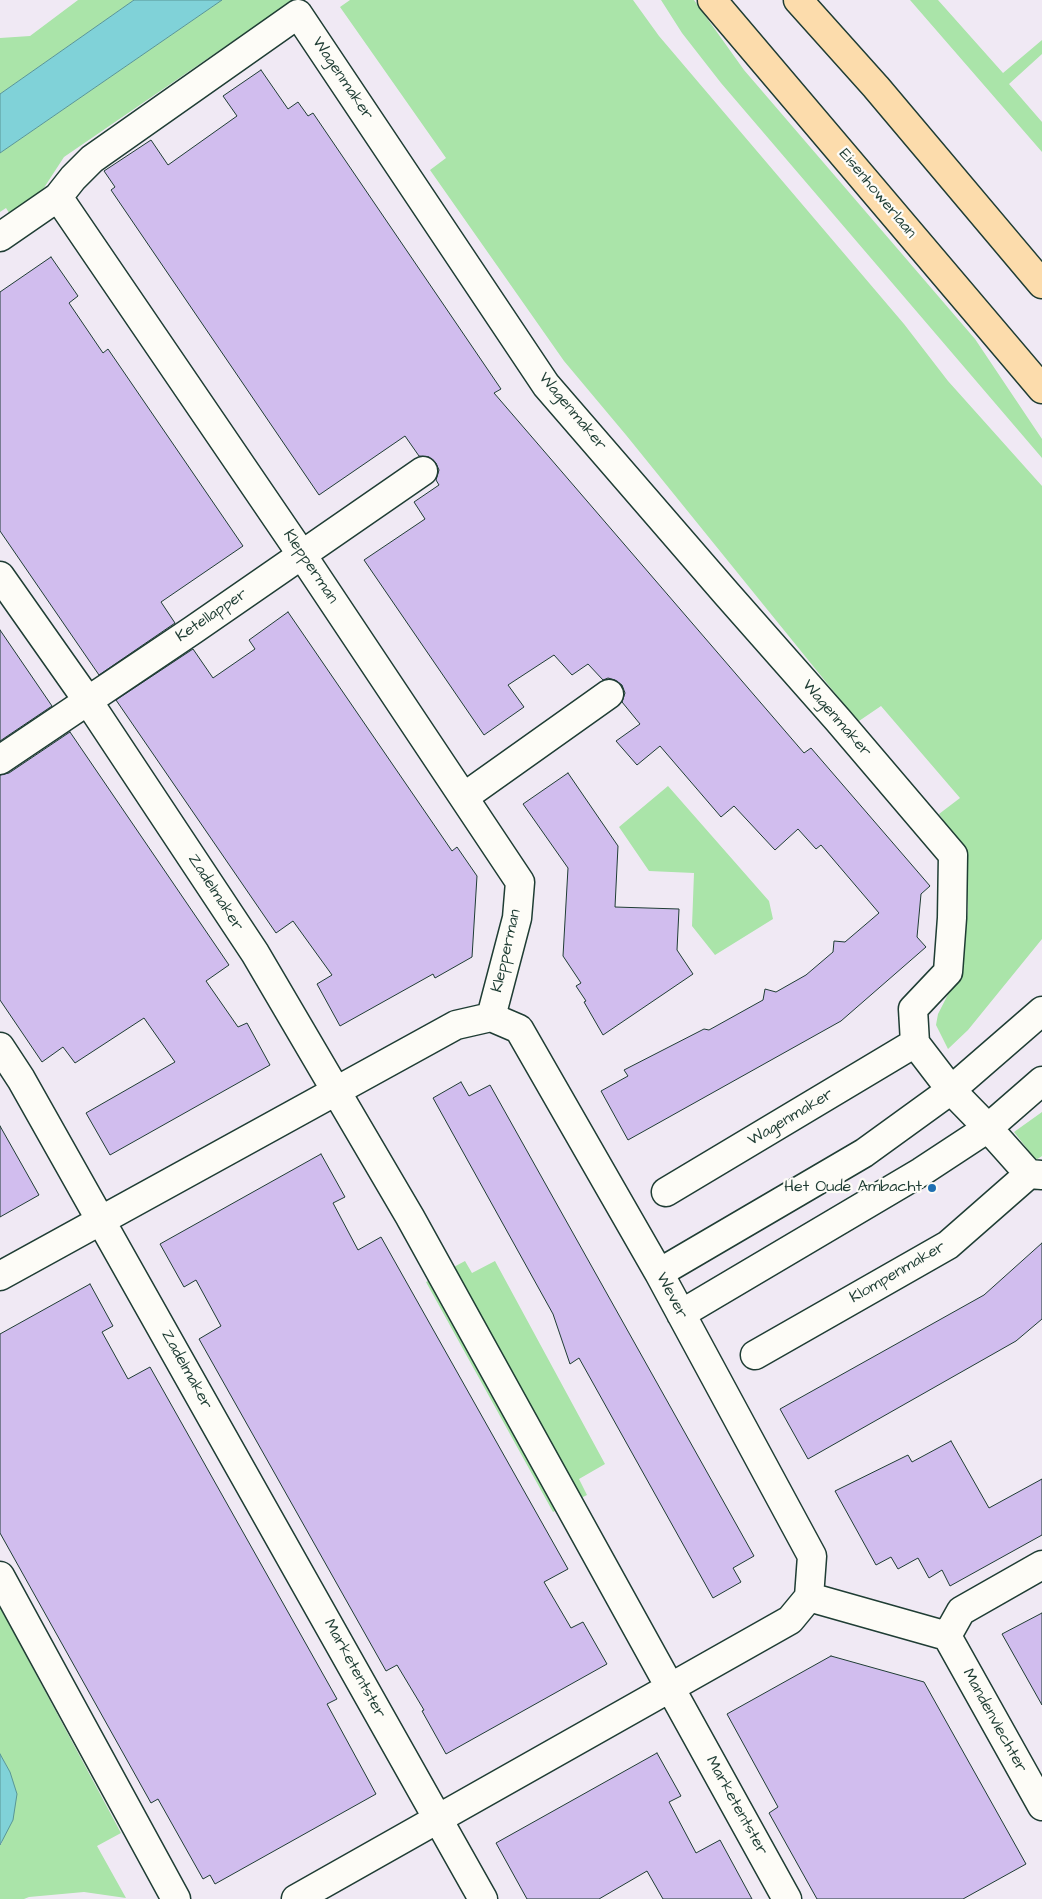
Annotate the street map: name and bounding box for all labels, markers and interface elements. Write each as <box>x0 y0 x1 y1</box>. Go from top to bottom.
street label: Wagenmaker <box>307 34 377 124</box>
street label: Eisenhowerlaan <box>834 145 920 243</box>
street label: Wagenmaker <box>534 369 610 455</box>
street label: Klepperman <box>278 527 342 607</box>
street label: Ketellapper <box>173 585 251 647</box>
street label: Wagenmaker <box>797 676 875 762</box>
street label: Zadelmaker <box>183 851 247 935</box>
street label: Klepperman <box>488 908 526 994</box>
street label: Wagenmaker <box>745 1085 837 1151</box>
place label: Het Oude Ambacht <box>784 1178 922 1198</box>
marker: Het Oude Ambacht <box>926 1182 938 1194</box>
street label: Klompenmaker <box>847 1238 949 1308</box>
street label: Wever <box>651 1270 691 1322</box>
street label: Zadelmaker <box>156 1327 216 1413</box>
street label: Marketentster <box>319 1616 389 1722</box>
street label: Mandenvlechter <box>958 1666 1030 1776</box>
street label: Marketentster <box>701 1753 771 1859</box>

